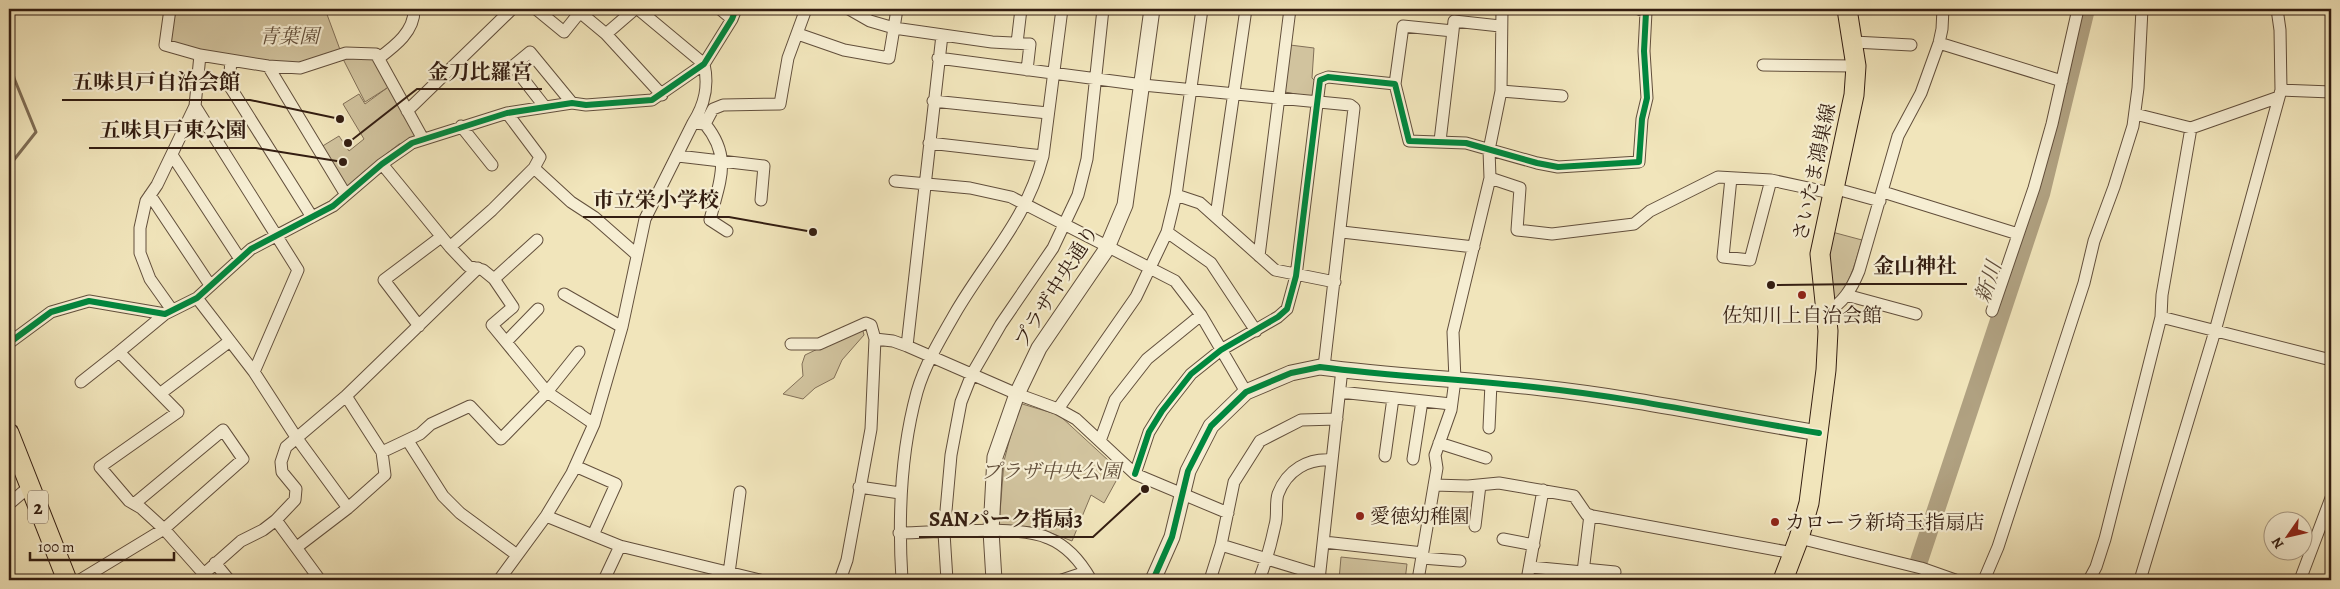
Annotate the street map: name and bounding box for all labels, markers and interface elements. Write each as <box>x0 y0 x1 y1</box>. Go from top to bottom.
park label: 青葉園 <box>259 23 322 50</box>
callout: 金刀比羅宮 <box>417 53 542 89</box>
text: 金刀比羅宮 <box>428 58 533 86</box>
callout: 五味貝戸自治会館 <box>62 64 250 100</box>
text: 五味貝戸自治会館 <box>72 68 240 96</box>
street label: さいたま鴻巣線 <box>1787 101 1842 243</box>
callout: 五味貝戸東公園 <box>89 112 256 148</box>
text: 五味貝戸東公園 <box>100 116 247 144</box>
callout: 市立栄小学校 <box>583 181 729 217</box>
text: 市立栄小学校 <box>593 186 719 214</box>
street label: プラザ中央通り <box>1008 220 1105 353</box>
callout: 金山神社 <box>1863 248 1967 284</box>
text: 金山神社 <box>1873 252 1957 280</box>
water label: 新川 <box>1968 256 2008 306</box>
marker: 佐知川上自治会館 <box>1796 289 1808 301</box>
place label: 佐知川上自治会館 <box>1722 302 1882 329</box>
park label: プラザ中央公園 <box>981 458 1124 485</box>
road number: 2 <box>28 491 48 524</box>
callout: SANパーク指扇3 <box>919 501 1093 537</box>
place label: 愛徳幼稚園 <box>1370 503 1470 530</box>
text: SANパーク指扇3 <box>929 505 1083 533</box>
place label: カローラ新埼玉指扇店 <box>1785 509 1985 536</box>
marker: 愛徳幼稚園 <box>1354 510 1366 522</box>
north arrow <box>2262 512 2312 562</box>
marker: カローラ新埼玉指扇店 <box>1769 516 1781 528</box>
scale bar <box>30 529 174 561</box>
text: N <box>2267 533 2288 553</box>
text: 100 m <box>38 537 75 557</box>

